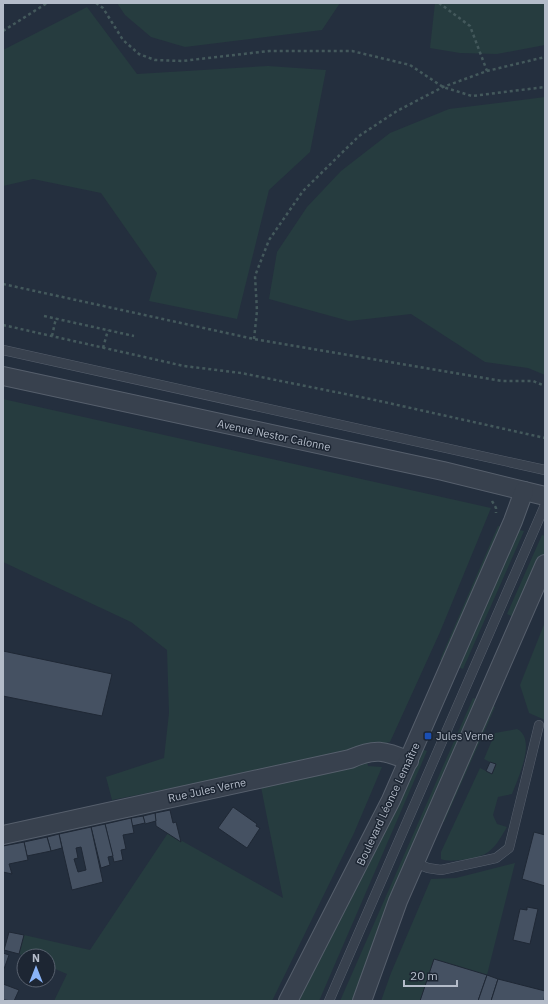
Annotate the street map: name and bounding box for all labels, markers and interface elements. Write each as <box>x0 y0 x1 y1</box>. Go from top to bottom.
street label: Avenue Nestor Calonne <box>216 416 332 454</box>
place label: Jules Verne <box>436 729 494 743</box>
marker: Jules Verne <box>423 731 433 741</box>
street label: Boulevard Léonce Lemaître <box>353 740 423 868</box>
street label: Rue Jules Verne <box>167 775 247 805</box>
north arrow <box>16 948 56 988</box>
text: N <box>32 951 40 965</box>
scale bar <box>404 962 457 988</box>
text: 20 m <box>410 968 438 983</box>

